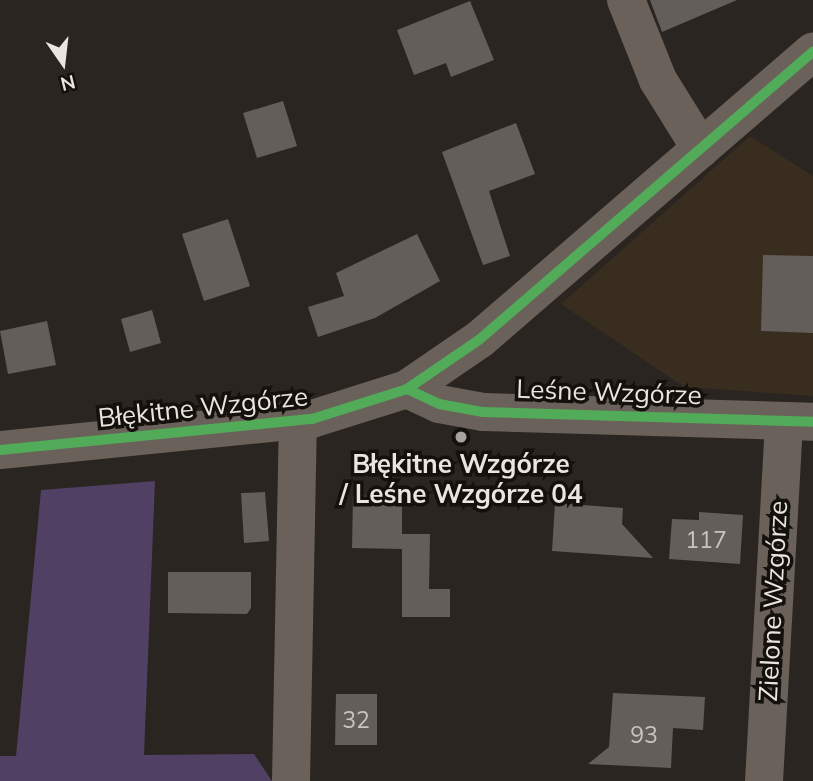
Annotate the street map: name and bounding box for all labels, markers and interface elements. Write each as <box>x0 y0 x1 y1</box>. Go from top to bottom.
north arrow <box>28 28 98 98</box>
text: N <box>58 70 78 97</box>
street label: Leśne Wzgórze <box>516 373 702 411</box>
street label: Błękitne Wzgórze <box>96 380 310 434</box>
marker: Błękitne Wzgórze / Leśne Wzgórze 04 <box>453 429 469 445</box>
place label: Błękitne Wzgórze / Leśne Wzgórze 04 <box>339 448 583 510</box>
street label: Zielone Wzgórze <box>752 500 794 702</box>
house number: 117 <box>685 526 727 554</box>
house number: 32 <box>342 706 370 734</box>
house number: 93 <box>630 721 658 749</box>

